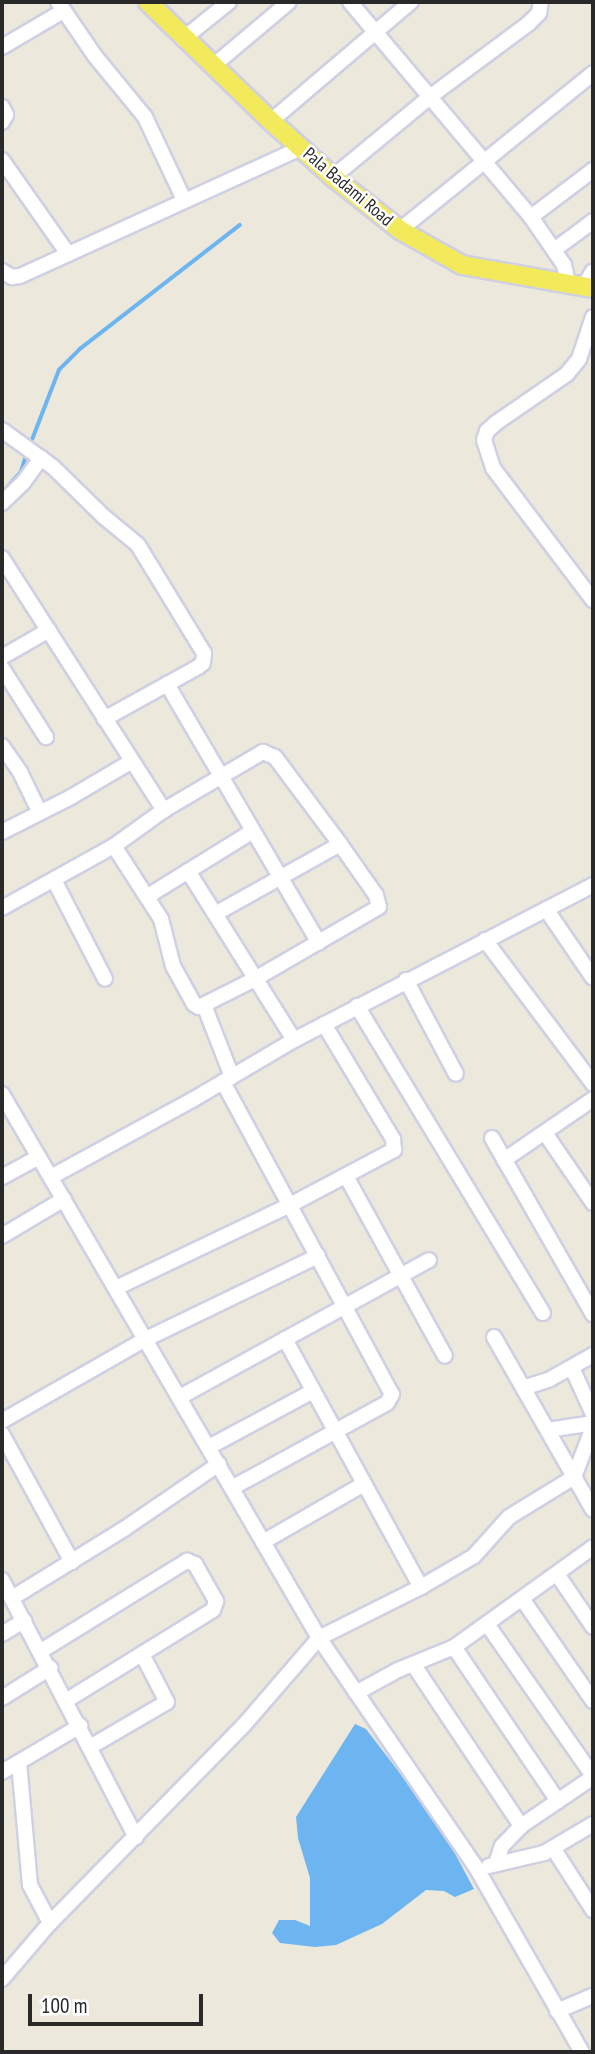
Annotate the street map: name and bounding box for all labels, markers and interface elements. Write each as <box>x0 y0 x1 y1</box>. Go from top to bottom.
street label: Pala Badami Road <box>299 143 397 231</box>
scale bar <box>32 1980 206 2024</box>
text: 100 m <box>41 1992 87 2019</box>

